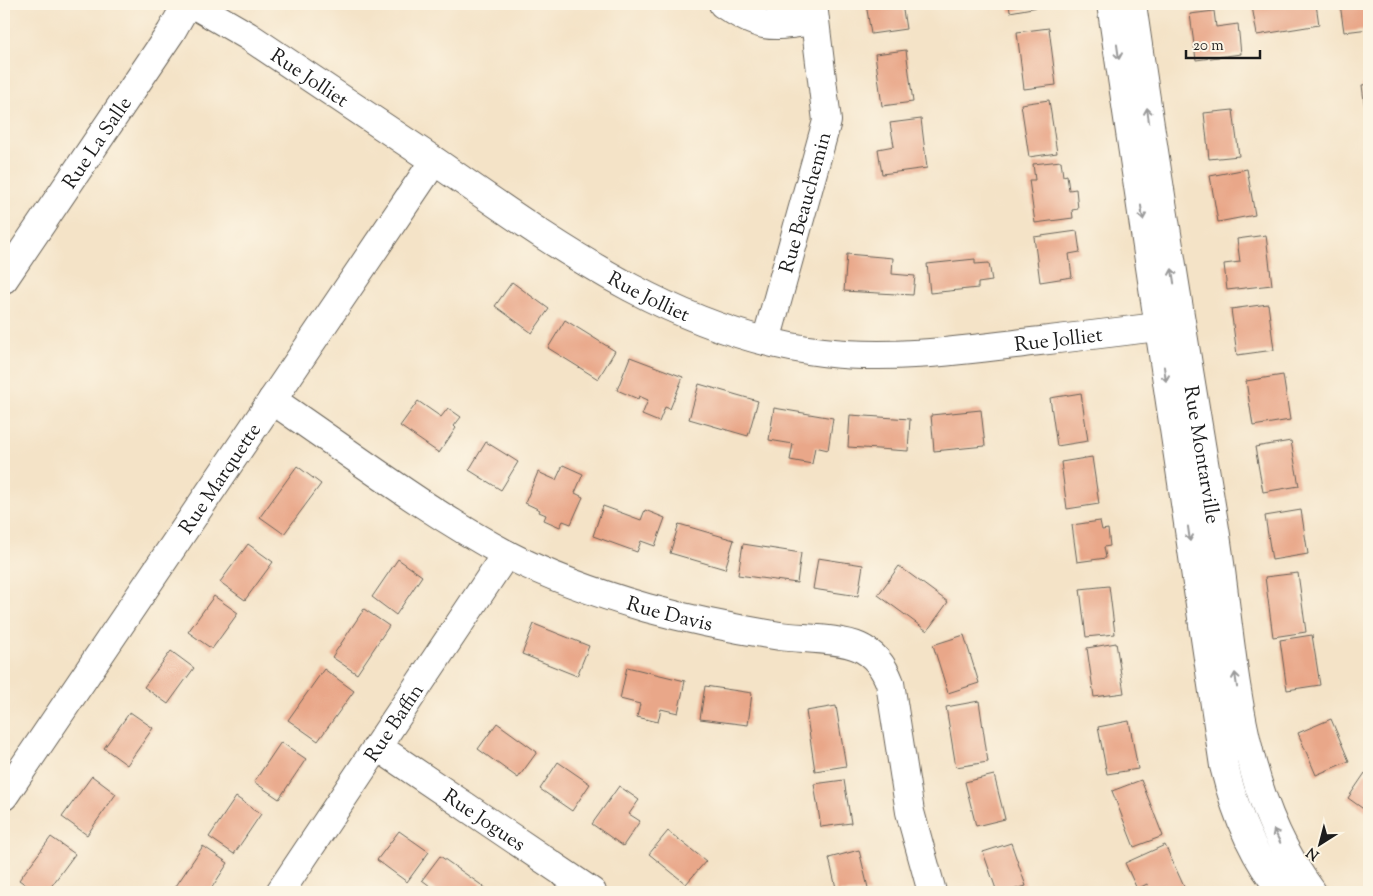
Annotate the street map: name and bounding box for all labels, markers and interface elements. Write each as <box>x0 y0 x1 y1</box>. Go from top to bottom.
scale bar <box>1186 28 1259 60</box>
text: 20 m <box>1193 36 1224 57</box>
street label: Rue Jolliet <box>264 43 353 116</box>
one-way arrow <box>1114 44 1124 60</box>
street label: Rue La Salle <box>57 92 140 196</box>
one-way arrow <box>1143 108 1153 124</box>
street label: Rue Beauchemin <box>774 129 840 277</box>
one-way arrow <box>1137 204 1147 220</box>
street label: Rue Jolliet <box>601 266 694 331</box>
one-way arrow <box>1167 268 1177 284</box>
street label: Rue Jolliet <box>1013 322 1104 361</box>
one-way arrow <box>1161 365 1171 381</box>
street label: Rue Montarville <box>1175 384 1226 526</box>
street label: Rue Marquette <box>173 418 269 541</box>
one-way arrow <box>1184 526 1194 542</box>
street label: Rue Davis <box>623 591 715 640</box>
one-way arrow <box>1231 672 1241 688</box>
street label: Rue Baffin <box>359 679 432 769</box>
street label: Rue Jogues <box>436 783 531 860</box>
north arrow <box>1296 818 1346 868</box>
one-way arrow <box>1272 829 1282 844</box>
text: N <box>1303 842 1324 864</box>

